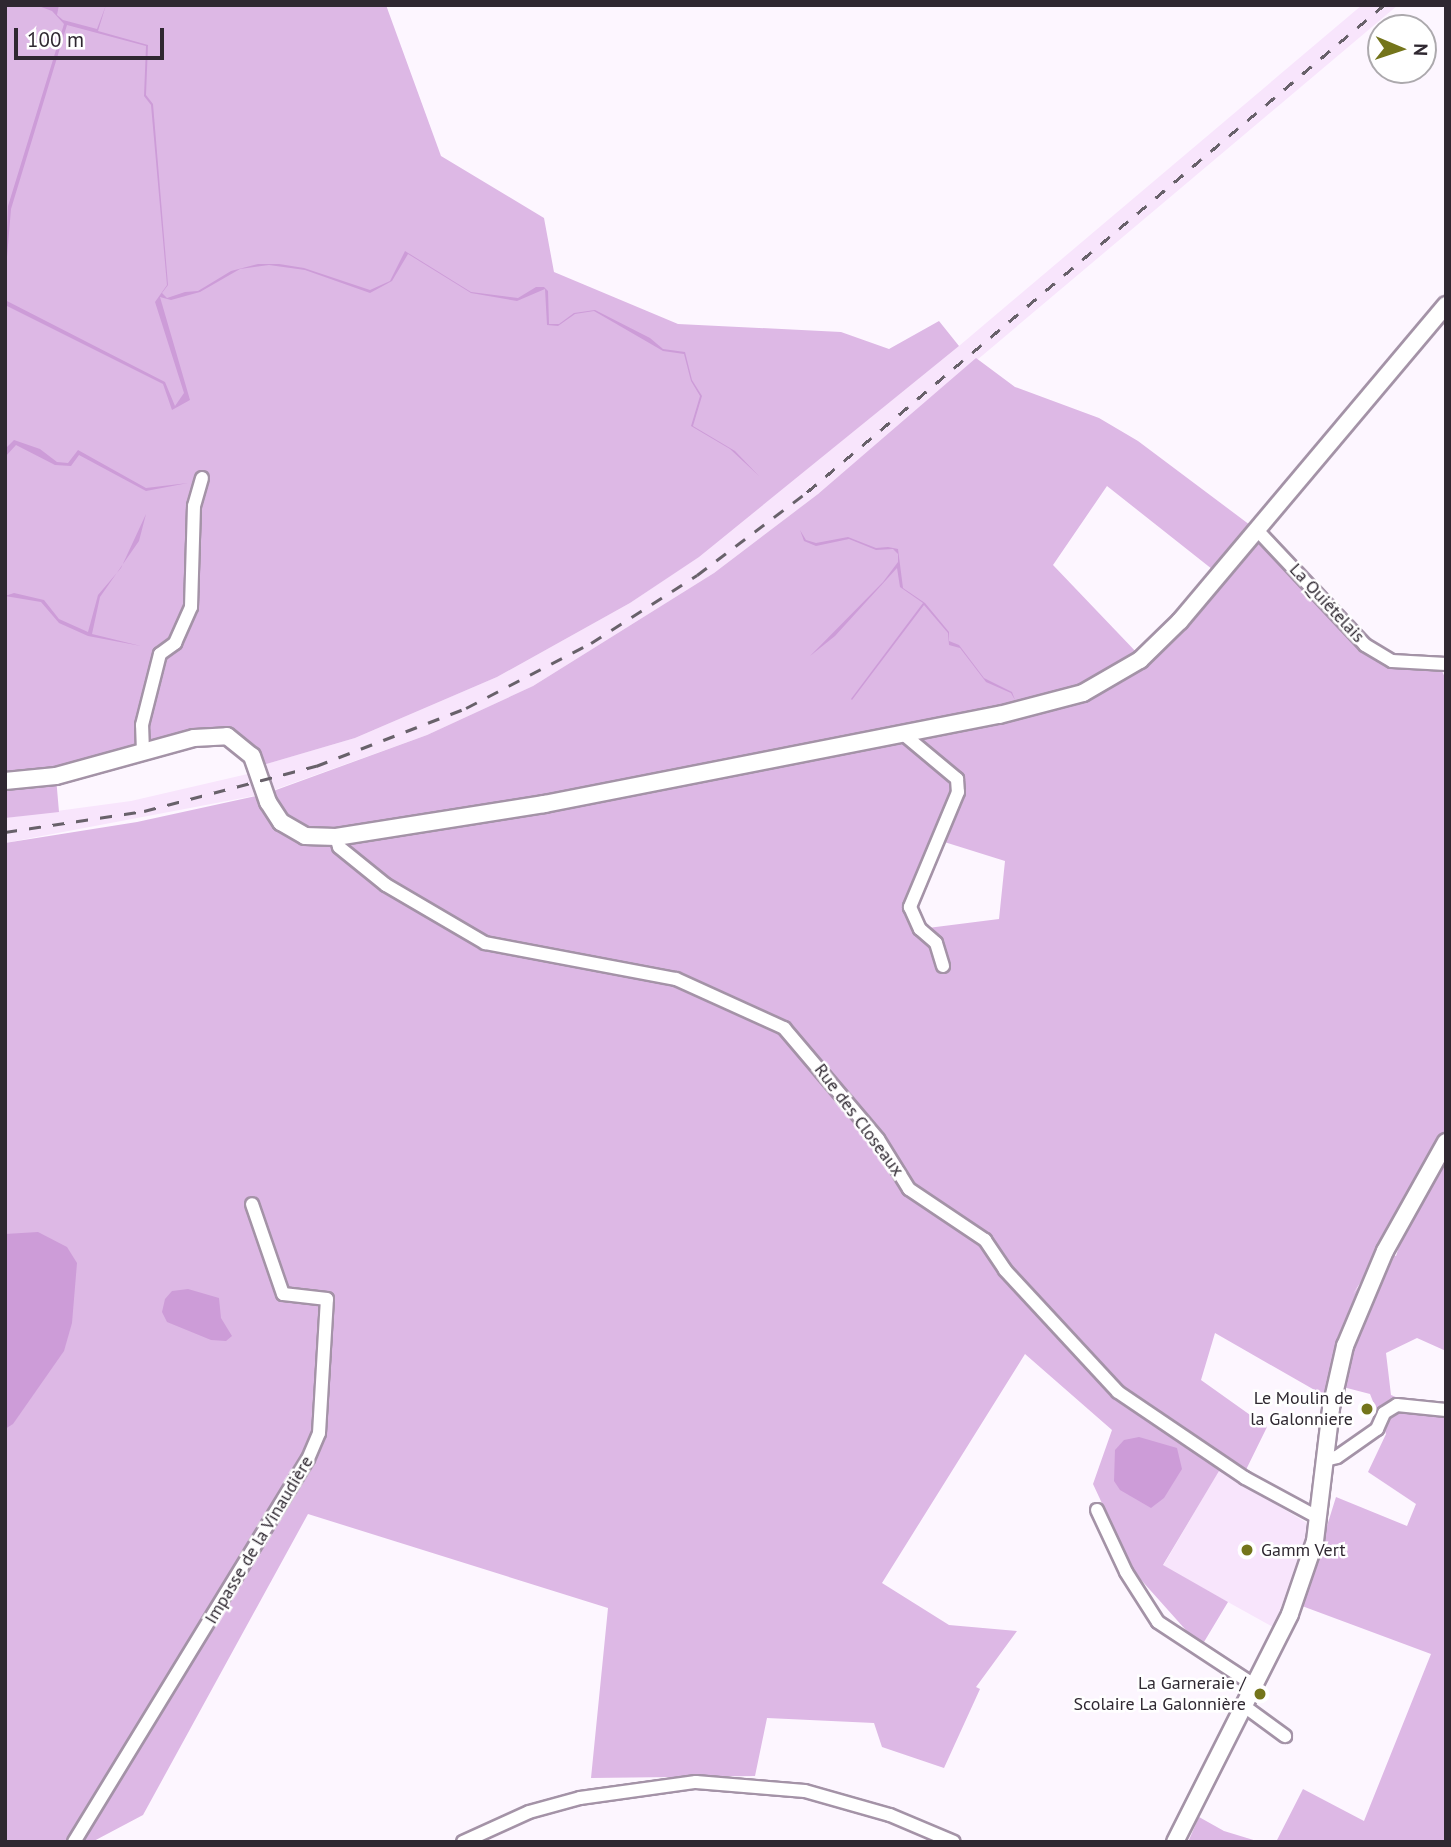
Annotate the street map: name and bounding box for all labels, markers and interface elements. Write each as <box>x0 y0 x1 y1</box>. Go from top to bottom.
scale bar <box>18 14 168 58</box>
north arrow <box>1367 14 1437 84</box>
text: 100 m <box>27 26 84 53</box>
text: N <box>1409 43 1433 56</box>
street label: La Quiételais <box>1285 559 1369 647</box>
street label: Rue des Closeaux <box>810 1060 908 1180</box>
place label: Le Moulin de la Galonniere <box>1250 1388 1353 1430</box>
marker: Le Moulin de la Galonniere <box>1359 1401 1375 1417</box>
street label: Impasse de la Vinaudière <box>200 1452 318 1628</box>
place label: Gamm Vert <box>1261 1539 1346 1561</box>
marker: Gamm Vert <box>1239 1542 1255 1558</box>
place label: La Garneraie / Scolaire La Galonnière <box>1074 1673 1246 1716</box>
marker: La Garneraie / Scolaire La Galonnière <box>1252 1686 1268 1702</box>

